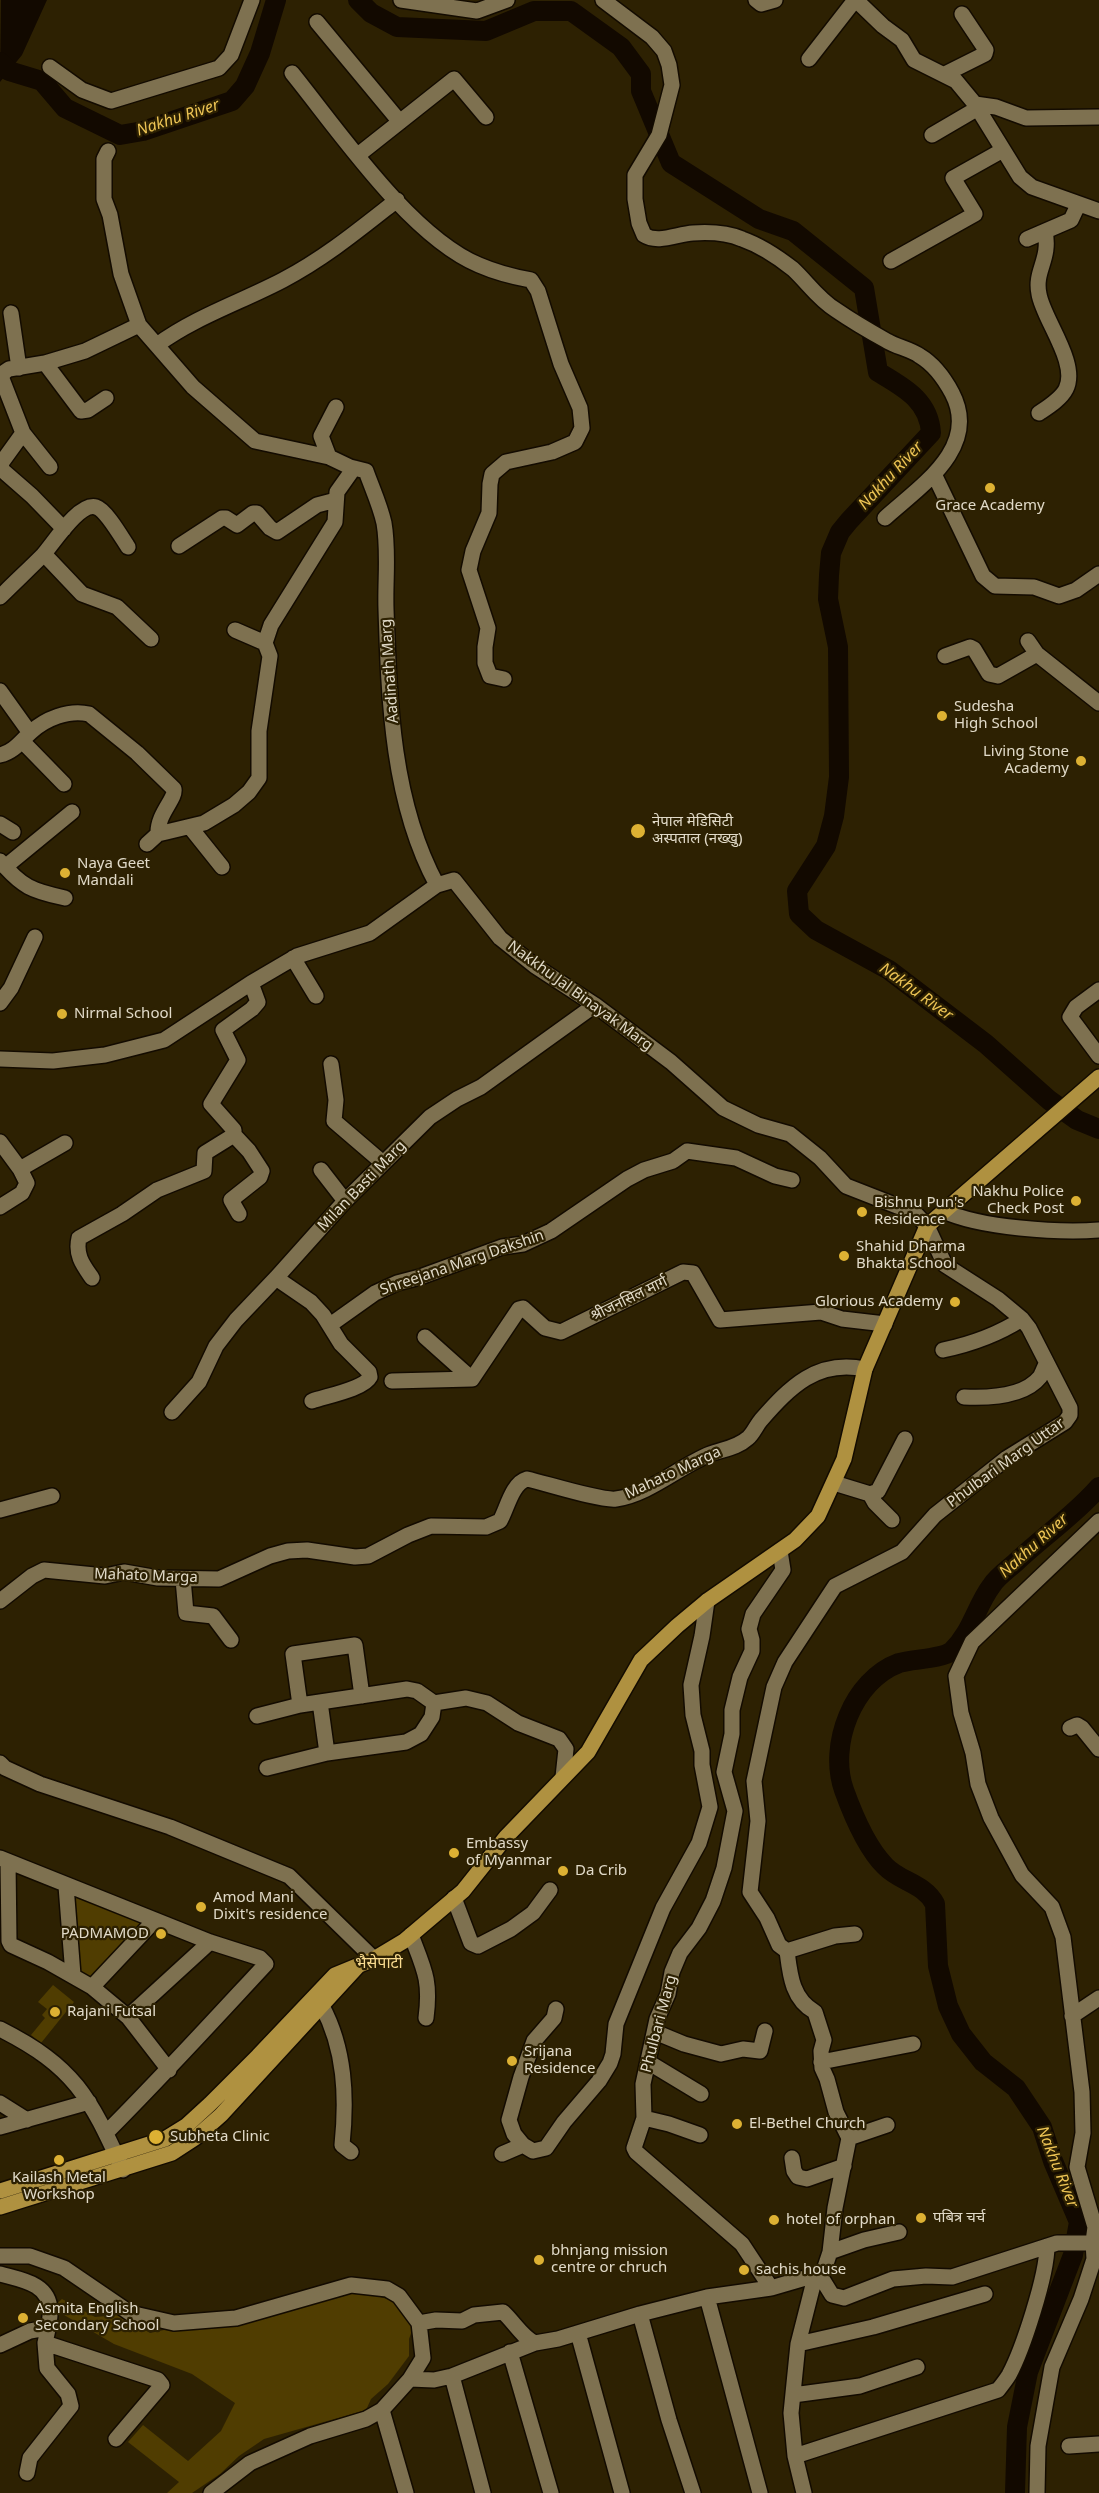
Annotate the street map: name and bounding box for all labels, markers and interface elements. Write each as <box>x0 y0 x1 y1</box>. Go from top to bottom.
water label: Nakhu River <box>134 96 222 140</box>
water label: Nakhu River <box>855 438 927 514</box>
marker: Grace Academy <box>983 481 997 495</box>
place label: Grace Academy <box>935 497 1045 515</box>
street label: Aadinath Marg <box>377 618 403 724</box>
place label: Sudesha High School <box>954 698 1038 733</box>
marker: Sudesha High School <box>935 709 949 723</box>
place label: Living Stone Academy <box>983 743 1069 778</box>
marker: Living Stone Academy <box>1074 754 1088 768</box>
place label: नेपाल मेडिसिटी अस्पताल (नख्खु) <box>652 813 743 848</box>
marker: नेपाल मेडिसिटी अस्पताल (नख्खु) <box>629 822 647 840</box>
place label: Naya Geet Mandali <box>77 855 150 890</box>
marker: Naya Geet Mandali <box>58 866 72 880</box>
street label: Nakkhu Jal Binayak Marg <box>504 937 656 1055</box>
water label: Nakhu River <box>876 959 956 1025</box>
place label: Nirmal School <box>74 1005 172 1023</box>
marker: Nirmal School <box>55 1007 69 1021</box>
street label: Milan Basti Marg <box>314 1137 410 1235</box>
place label: Nakhu Police Check Post <box>972 1183 1064 1218</box>
place label: Bishnu Pun's Residence <box>874 1194 964 1229</box>
marker: Nakhu Police Check Post <box>1069 1194 1083 1208</box>
marker: Bishnu Pun's Residence <box>855 1205 869 1219</box>
street label: Shreejana Marg Dakshin <box>378 1226 546 1300</box>
place label: Shahid Dharma Bhakta School <box>856 1238 965 1273</box>
marker: Shahid Dharma Bhakta School <box>837 1249 851 1263</box>
street label: श्रीजनसिल मार्ग <box>588 1273 670 1325</box>
place label: Glorious Academy <box>815 1293 943 1311</box>
marker: Glorious Academy <box>948 1295 962 1309</box>
street label: Phulbari Marg Uttar <box>944 1414 1068 1512</box>
street label: Mahato Marga <box>622 1443 724 1503</box>
water label: Nakhu River <box>996 1510 1072 1582</box>
street label: Mahato Marga <box>94 1565 198 1587</box>
place label: Embassy of Myanmar <box>466 1835 552 1870</box>
marker: Embassy of Myanmar <box>447 1846 461 1860</box>
place label: Da Crib <box>575 1862 627 1880</box>
marker: Da Crib <box>556 1864 570 1878</box>
place label: Amod Mani Dixit's residence <box>213 1889 327 1924</box>
marker: Amod Mani Dixit's residence <box>194 1900 208 1914</box>
place label: PADMAMOD <box>61 1925 149 1943</box>
marker: PADMAMOD <box>154 1927 168 1941</box>
district label: भैसेपाटी <box>355 1953 403 1973</box>
street label: Phulbari Marg <box>637 1973 681 2075</box>
place label: Rajani Futsal <box>67 2003 156 2021</box>
marker: Rajani Futsal <box>48 2005 62 2019</box>
place label: Srijana Residence <box>524 2043 595 2078</box>
marker: Srijana Residence <box>505 2054 519 2068</box>
place label: El-Bethel Church <box>749 2115 866 2133</box>
marker: El-Bethel Church <box>730 2117 744 2131</box>
water label: Nakhu River <box>1032 2123 1082 2211</box>
marker: Subheta Clinic <box>147 2128 165 2146</box>
place label: Subheta Clinic <box>170 2128 270 2146</box>
marker: Kailash Metal Workshop <box>52 2153 66 2167</box>
place label: Kailash Metal Workshop <box>12 2169 106 2204</box>
place label: पबित्र चर्च <box>933 2209 985 2227</box>
place label: hotel of orphan <box>786 2211 896 2229</box>
marker: पबित्र चर्च <box>914 2211 928 2225</box>
marker: hotel of orphan <box>767 2213 781 2227</box>
place label: bhnjang mission centre or chruch <box>551 2242 668 2277</box>
marker: bhnjang mission centre or chruch <box>532 2253 546 2267</box>
place label: sachis house <box>756 2261 846 2279</box>
marker: sachis house <box>737 2263 751 2277</box>
place label: Asmita English Secondary School <box>35 2300 159 2335</box>
marker: Asmita English Secondary School <box>16 2311 30 2325</box>

